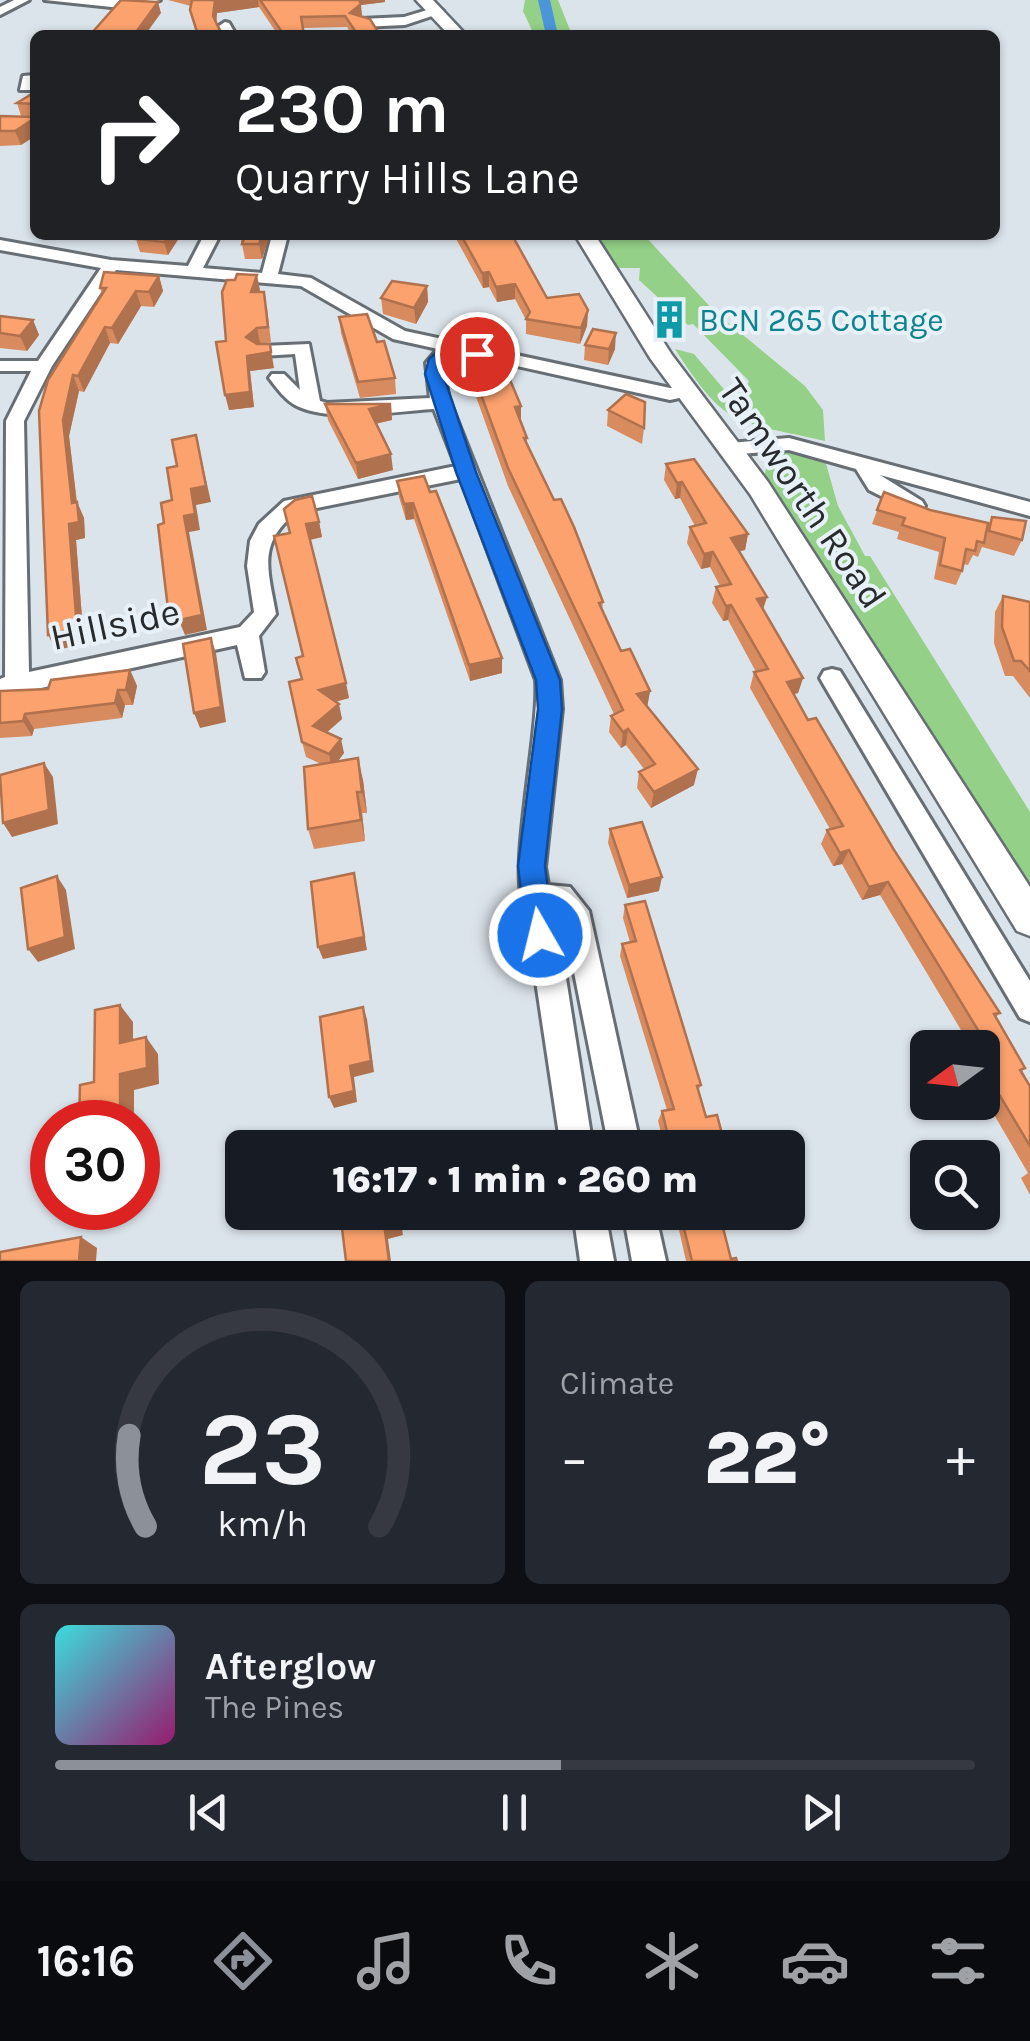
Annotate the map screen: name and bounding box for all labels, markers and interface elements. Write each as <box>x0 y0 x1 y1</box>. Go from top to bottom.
text: 230 m <box>235 68 449 150</box>
icon: right <box>70 70 200 200</box>
text: Quarry Hills Lane <box>235 152 580 204</box>
building icon: BCN 265 Cottage <box>648 299 690 341</box>
place label: BCN 265 Cottage <box>699 302 944 339</box>
pin <box>435 312 520 397</box>
icon: arrive <box>450 327 505 382</box>
street label: Tamworth Road <box>709 370 896 617</box>
street label: Hillside <box>46 589 184 660</box>
position arrow <box>488 883 592 987</box>
north arrow <box>910 1030 1000 1120</box>
map controls <box>910 1030 1000 1230</box>
speed limit sign: 30 <box>30 1100 160 1230</box>
button: search <box>910 1140 1000 1230</box>
text: 16:17 · 1 min · 260 m <box>332 1157 698 1202</box>
text: Climate <box>560 1365 674 1402</box>
text: 23 <box>199 1389 326 1510</box>
text: 22° <box>704 1414 831 1502</box>
text: − <box>560 1426 589 1490</box>
text: + <box>946 1426 975 1490</box>
text: km/h <box>217 1503 308 1545</box>
text: Afterglow <box>205 1644 376 1689</box>
text: The Pines <box>205 1689 344 1726</box>
icon: previous <box>181 1785 236 1840</box>
icon: pause <box>487 1785 542 1840</box>
icon: next <box>794 1785 849 1840</box>
icon: directions <box>208 1926 278 1996</box>
icon: music <box>351 1926 421 1996</box>
icon: phone <box>494 1926 564 1996</box>
icon: climate <box>637 1926 707 1996</box>
icon: car <box>780 1926 850 1996</box>
icon: filters <box>923 1926 993 1996</box>
text: 16:16 <box>37 1935 135 1987</box>

